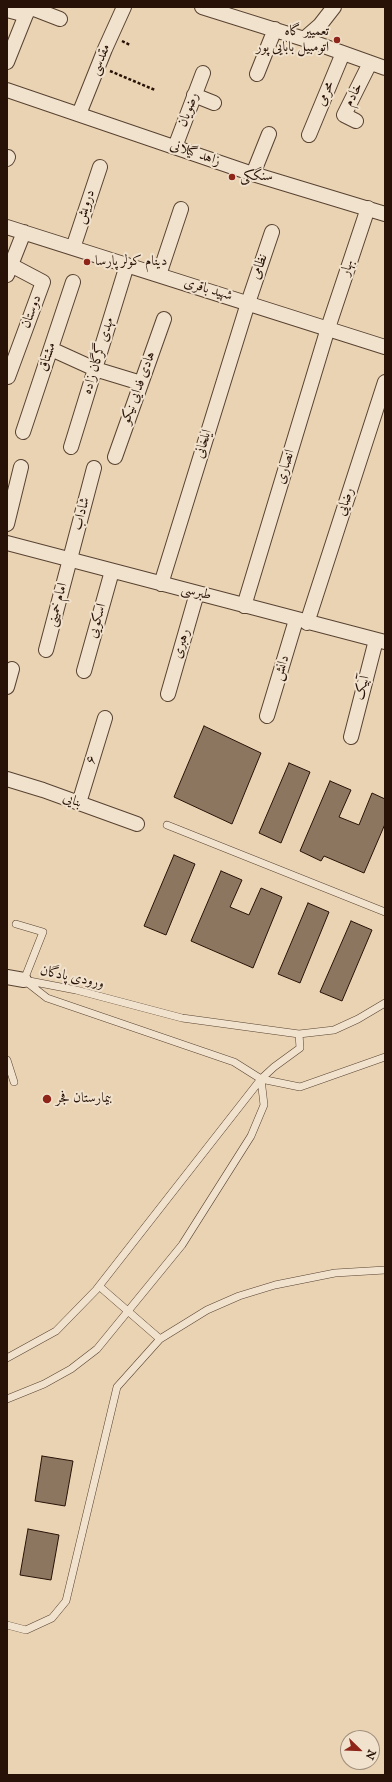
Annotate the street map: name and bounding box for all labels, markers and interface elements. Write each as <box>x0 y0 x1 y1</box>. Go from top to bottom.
place label: تعمییر گاه اتومبیل بابایی پور <box>256 24 329 56</box>
marker: تعمییر گاه اتومبیل بابایی پور <box>332 35 342 45</box>
street label: مقدسی <box>87 42 115 78</box>
street label: محرمی <box>313 79 339 109</box>
street label: خادم <box>341 80 367 110</box>
street label: رضویان <box>175 90 203 130</box>
street label: زاهد گیلانی <box>167 138 223 170</box>
place label: سنگکی <box>240 169 273 185</box>
marker: سنگکی <box>227 172 237 182</box>
street label: درویش <box>73 188 99 226</box>
street label: نظامی <box>248 252 272 282</box>
place label: دینام کولر پارسا <box>95 254 167 270</box>
marker: دینام کولر پارسا <box>82 257 92 267</box>
street label: بهار <box>338 258 358 278</box>
street label: شهید باقری <box>182 275 234 305</box>
street label: دوستان <box>18 293 46 331</box>
street label: مهدی گرگان زاده <box>79 316 119 396</box>
street label: مشتاق <box>35 340 61 374</box>
street label: هادی فدایی نیکو <box>118 349 160 427</box>
street label: ایلخانی <box>192 427 216 461</box>
street label: انصاری <box>273 448 299 486</box>
street label: رضایی <box>334 486 358 518</box>
street label: شاداب <box>70 496 94 532</box>
street label: امام خمینی <box>44 581 72 629</box>
street label: طبرسی <box>179 581 213 605</box>
street label: اسکویی <box>85 602 111 640</box>
street label: رهبری <box>170 627 194 661</box>
street label: دانش <box>270 653 294 683</box>
street label: آبیک <box>352 674 374 702</box>
street label: ۶ <box>83 754 101 766</box>
street label: بنایی <box>60 790 84 812</box>
street label: ورودی پادگان <box>38 963 106 993</box>
place label: بیمارستان فجر <box>56 1091 112 1107</box>
marker: بیمارستان فجر <box>41 1093 53 1105</box>
north arrow <box>340 1730 380 1770</box>
text: N <box>362 1747 378 1761</box>

